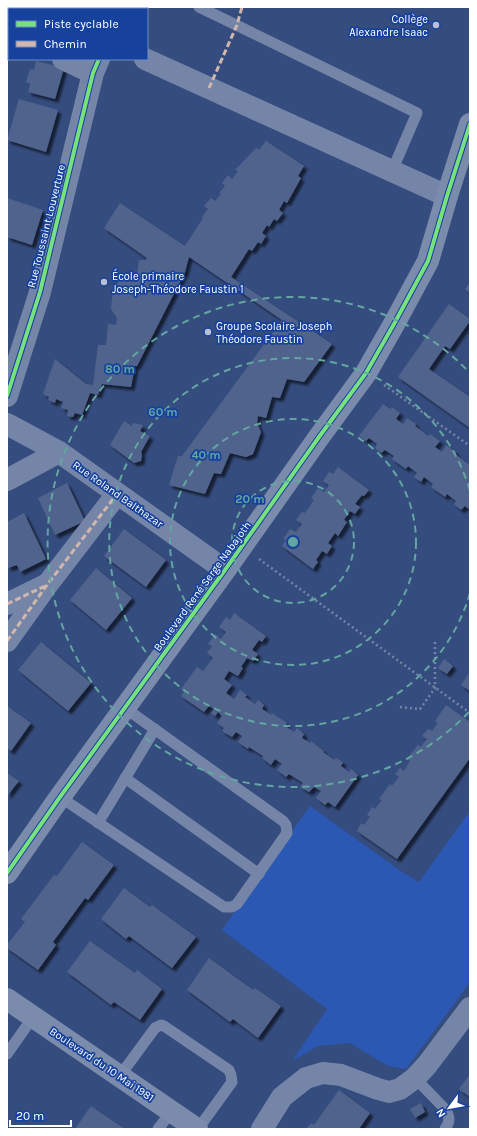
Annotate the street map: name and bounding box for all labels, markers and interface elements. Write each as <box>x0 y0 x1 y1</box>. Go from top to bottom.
legend <box>8 8 148 60</box>
place label: Collège Alexandre Isaac <box>349 13 428 39</box>
text: Piste cyclable <box>44 17 119 31</box>
marker: Collège Alexandre Isaac <box>431 20 441 30</box>
text: Chemin <box>44 37 87 51</box>
street label: Rue Toussaint Louverture <box>25 163 68 289</box>
place label: École primaire Joseph-Théodore Faustin 1 <box>112 268 244 296</box>
marker: École primaire Joseph-Théodore Faustin 1 <box>99 277 109 287</box>
place label: Groupe Scolaire Joseph Théodore Faustin <box>216 320 332 346</box>
marker: Groupe Scolaire Joseph Théodore Faustin <box>203 327 213 337</box>
text: 80 m <box>105 362 135 376</box>
text: 60 m <box>148 405 178 419</box>
text: 40 m <box>191 448 221 462</box>
street label: Rue Roland Balthazar <box>70 458 165 531</box>
text: 20 m <box>235 492 265 506</box>
street label: Boulevard René Serge Nabajoth <box>151 519 254 654</box>
centre of rings <box>286 535 300 549</box>
street label: Boulevard du 10 Mai 1981 <box>47 1025 156 1104</box>
north arrow <box>429 1088 469 1128</box>
scale bar <box>10 1102 71 1128</box>
text: N <box>433 1106 449 1120</box>
text: 20 m <box>16 1109 44 1123</box>

